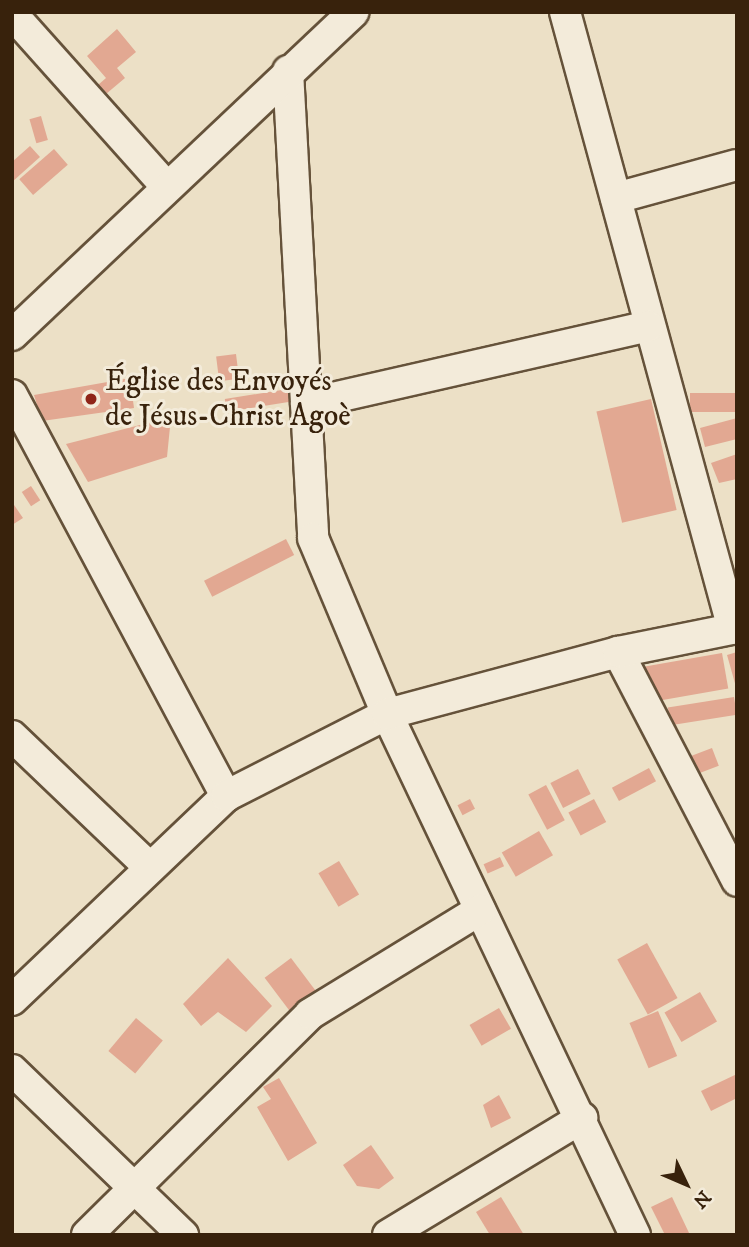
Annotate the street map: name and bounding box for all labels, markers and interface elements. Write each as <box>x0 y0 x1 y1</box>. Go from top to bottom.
place label: Église des Envoyés de Jésus-Christ Agoè <box>105 364 351 434</box>
marker: Église des Envoyés de Jésus-Christ Agoè <box>83 391 99 407</box>
north arrow <box>651 1149 721 1219</box>
text: N <box>688 1185 715 1213</box>

